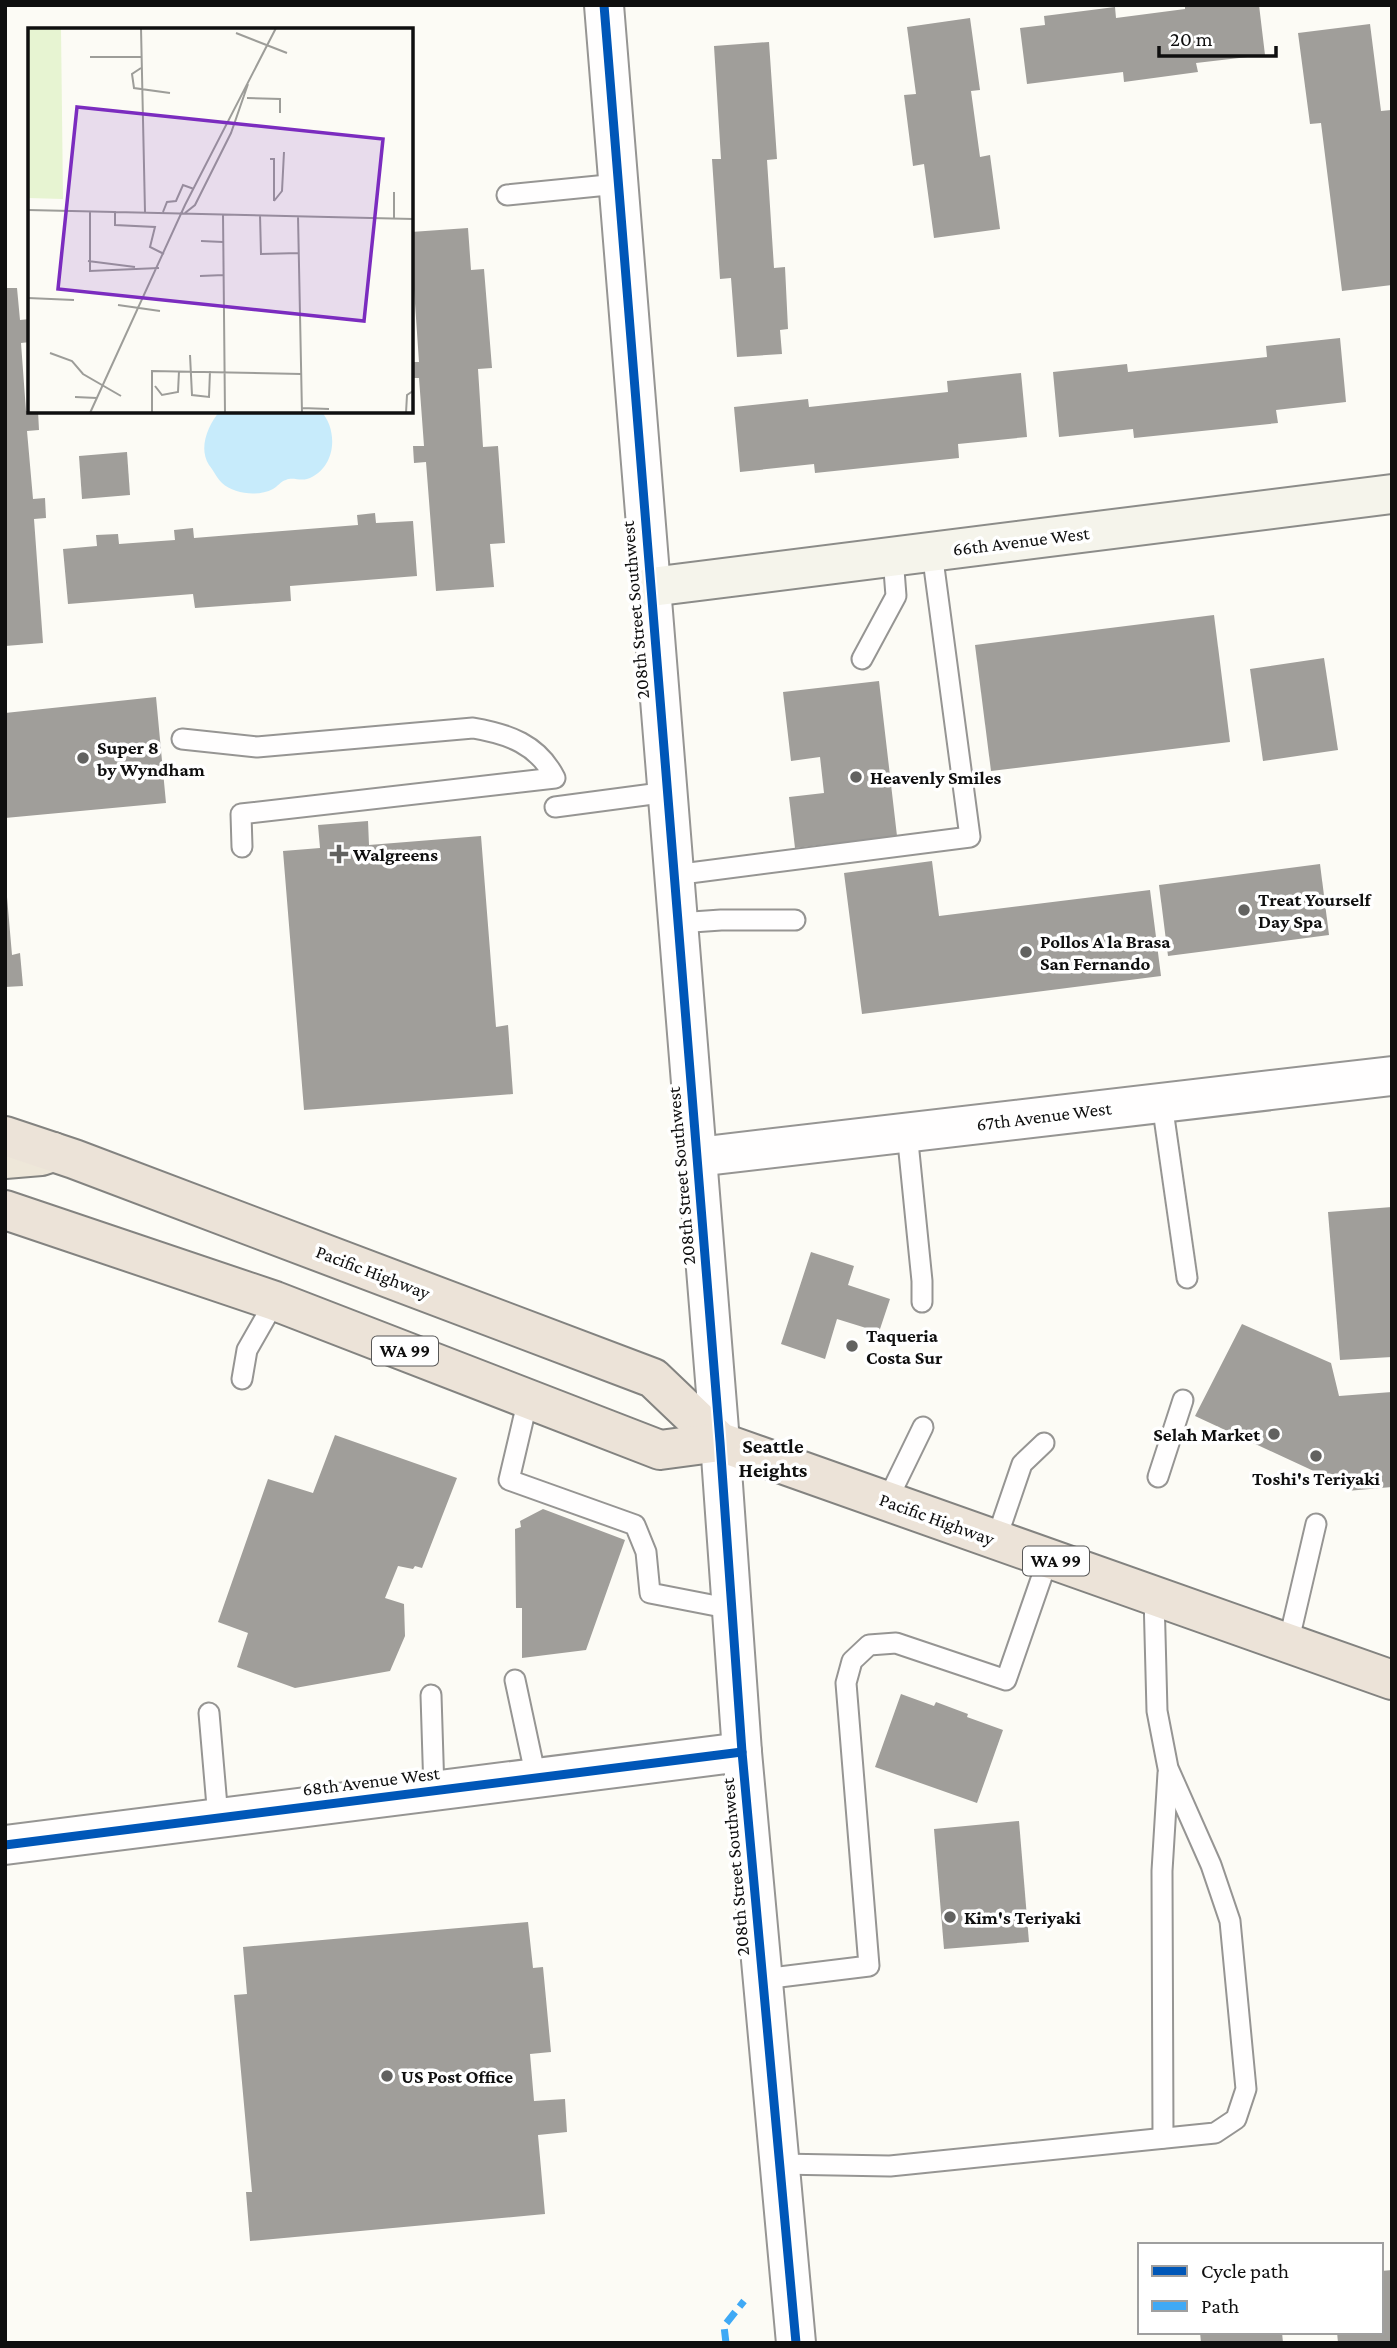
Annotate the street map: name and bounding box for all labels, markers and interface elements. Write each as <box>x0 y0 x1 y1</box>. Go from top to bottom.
scale bar <box>1159 14 1276 58</box>
text: 20 m <box>1170 27 1213 51</box>
inset map <box>28 28 413 413</box>
street label: 208th Street Southwest <box>617 519 653 700</box>
street label: 66th Avenue West <box>951 522 1091 560</box>
place label: Super 8 by Wyndham <box>96 737 205 780</box>
marker: Super 8 by Wyndham <box>75 750 91 766</box>
place label: Heavenly Smiles <box>870 767 1002 788</box>
marker: Heavenly Smiles <box>848 769 864 785</box>
place label: Walgreens <box>352 844 438 865</box>
marker: Walgreens <box>331 846 347 862</box>
place label: Treat Yourself Day Spa <box>1258 889 1373 932</box>
marker: Treat Yourself Day Spa <box>1236 902 1252 918</box>
place label: Pollos A la Brasa San Fernando <box>1040 931 1171 974</box>
marker: Pollos A la Brasa San Fernando <box>1018 944 1034 960</box>
street label: 208th Street Southwest <box>663 1085 699 1266</box>
street label: 67th Avenue West <box>975 1097 1113 1135</box>
street label: Pacific Highway <box>313 1241 433 1303</box>
place label: Taqueria Costa Sur <box>866 1325 943 1368</box>
road number: WA 99 <box>372 1336 438 1366</box>
marker: Taqueria Costa Sur <box>844 1338 860 1354</box>
place label: Selah Market <box>1153 1424 1260 1445</box>
marker: Selah Market <box>1266 1426 1282 1442</box>
district label: Seattle Heights <box>739 1434 808 1482</box>
marker: Toshi's Teriyaki <box>1308 1448 1324 1464</box>
place label: Toshi's Teriyaki <box>1252 1468 1380 1489</box>
street label: Pacific Highway <box>877 1489 997 1550</box>
road number: WA 99 <box>1023 1546 1089 1576</box>
street label: 68th Avenue West <box>301 1762 442 1800</box>
street label: 208th Street Southwest <box>717 1776 753 1957</box>
place label: Kim's Teriyaki <box>964 1907 1082 1928</box>
marker: Kim's Teriyaki <box>942 1909 958 1925</box>
place label: US Post Office <box>401 2066 513 2087</box>
marker: US Post Office <box>379 2068 395 2084</box>
legend <box>1138 2243 1383 2334</box>
text: Cycle path <box>1201 2259 1289 2283</box>
text: Path <box>1201 2294 1239 2318</box>

